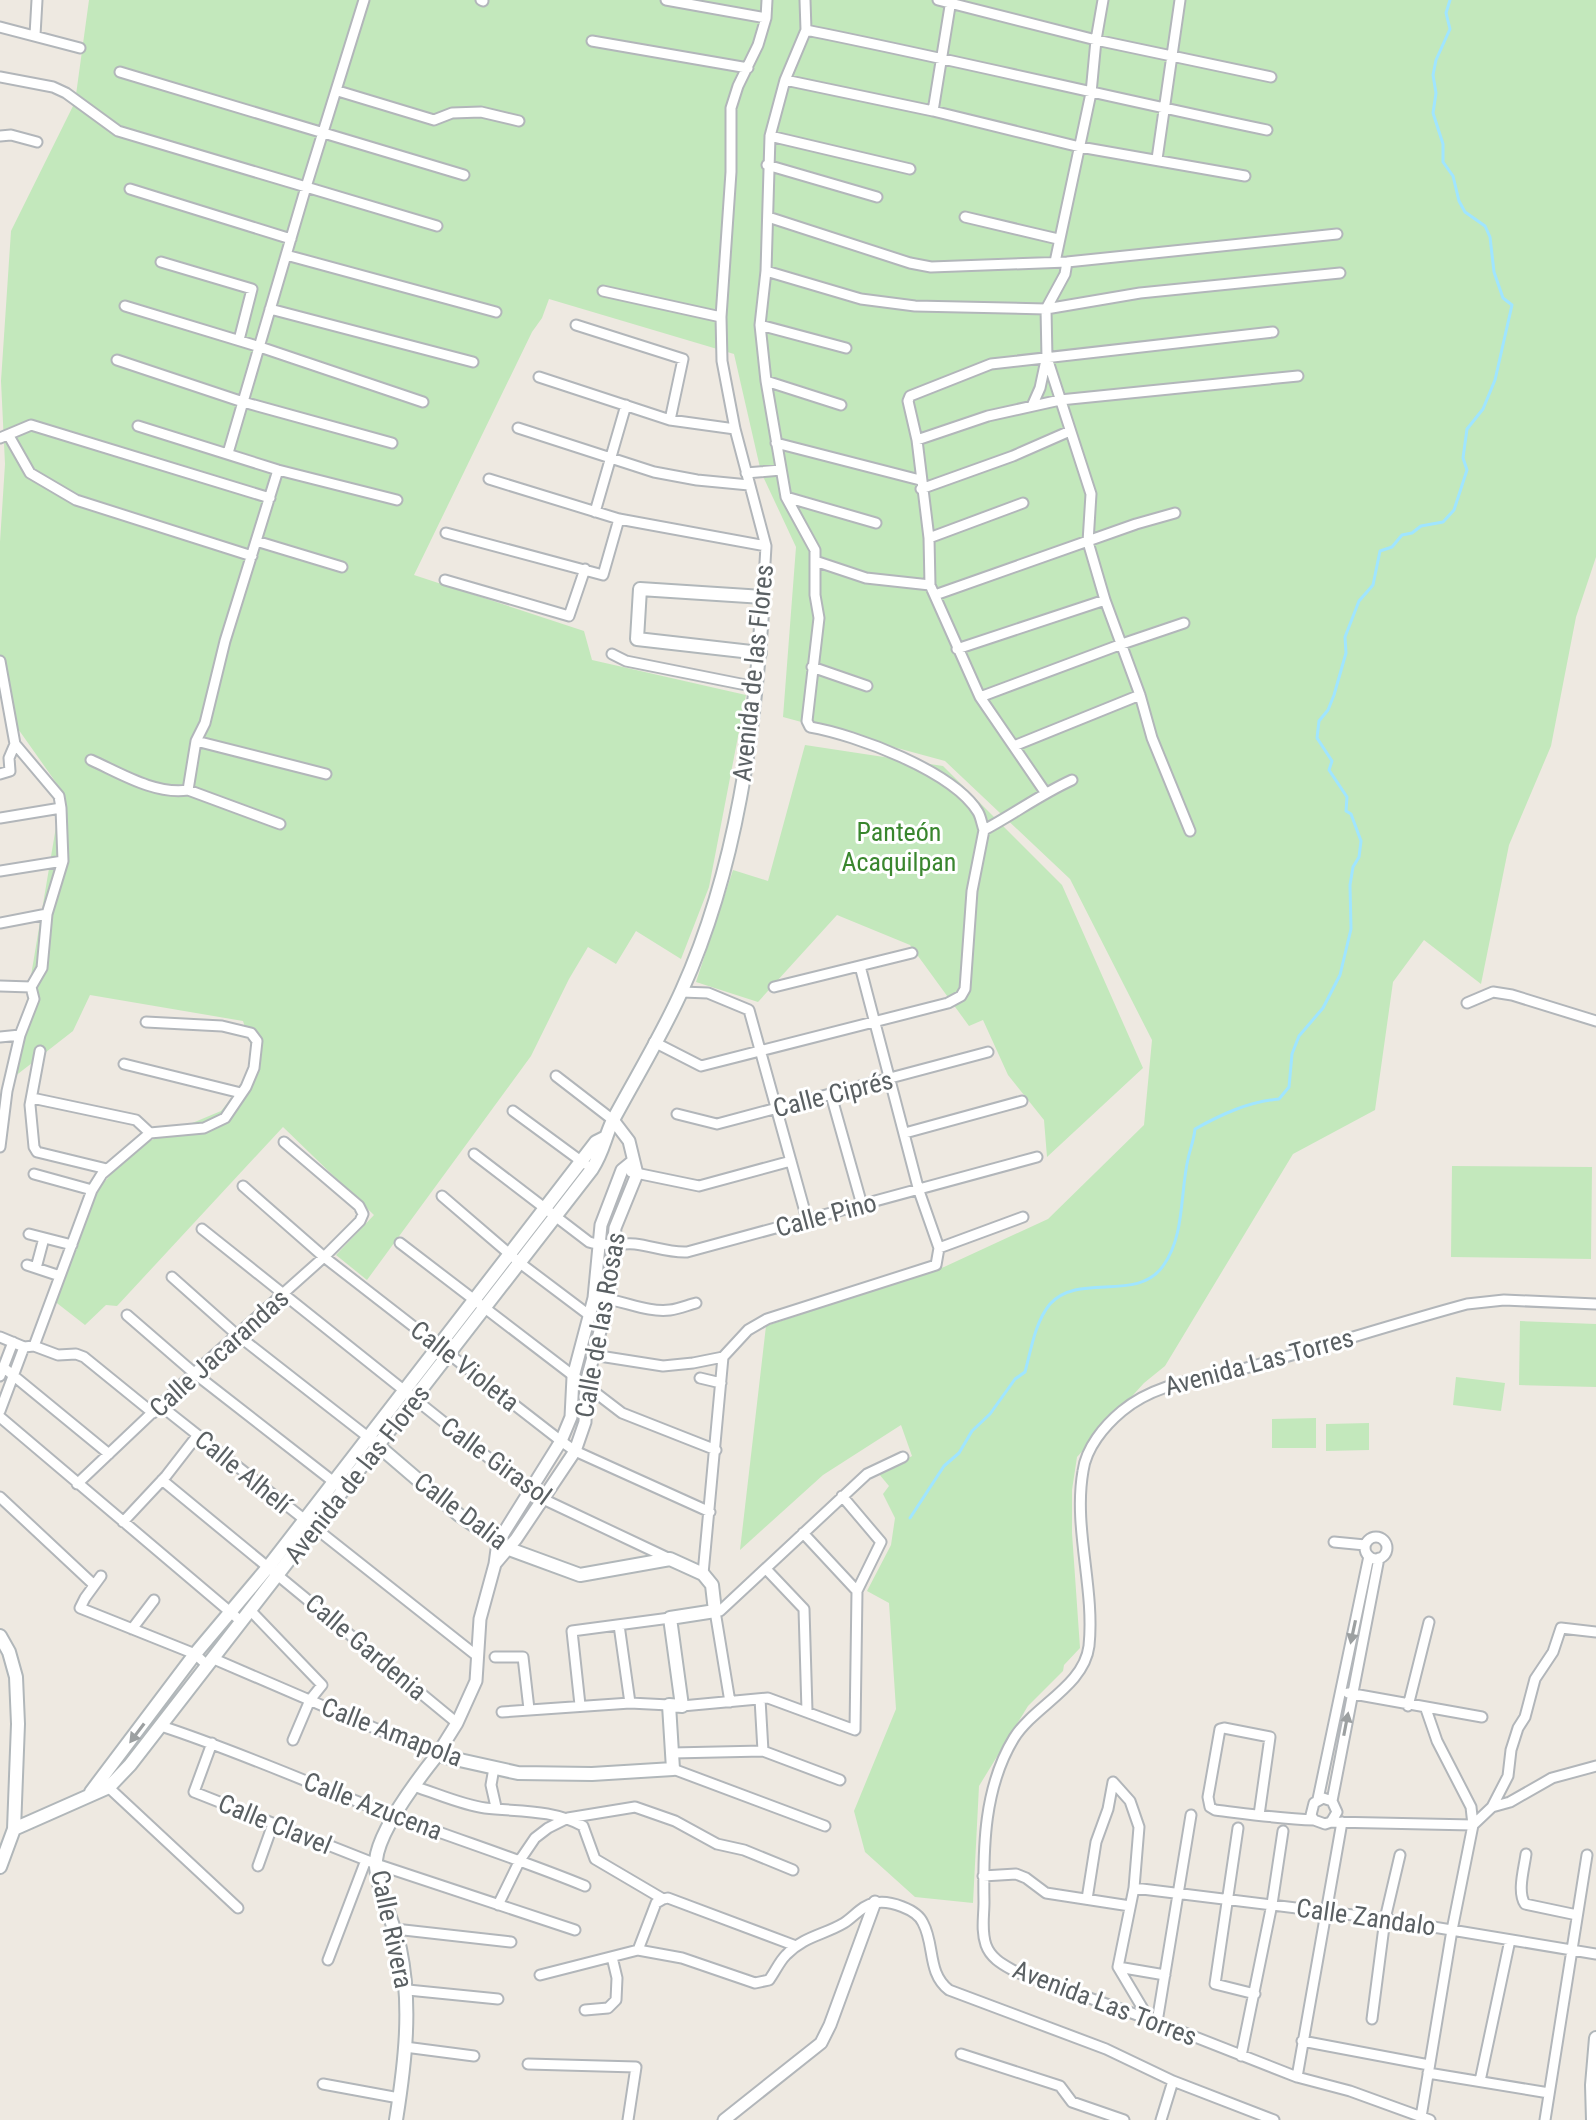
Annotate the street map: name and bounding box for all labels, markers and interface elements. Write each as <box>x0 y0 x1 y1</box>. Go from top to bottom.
street label: Avenida de las Flores <box>727 563 779 783</box>
park label: Panteón Acaquilpan <box>842 817 956 877</box>
street label: Calle Ciprés <box>770 1065 896 1123</box>
street label: Calle Pino <box>772 1187 880 1243</box>
street label: Calle de las Rosas <box>569 1230 631 1420</box>
street label: Calle Jacarandas <box>143 1283 295 1423</box>
street label: Calle Violeta <box>405 1314 525 1418</box>
street label: Avenida Las Torres <box>1161 1322 1357 1402</box>
street label: Avenida de las Flores <box>278 1379 436 1569</box>
street label: Calle Girasol <box>435 1411 557 1511</box>
street label: Calle Alhelí <box>189 1424 299 1521</box>
street label: Calle Dalia <box>408 1466 514 1556</box>
street label: Calle Gardenia <box>299 1588 433 1706</box>
one-way arrow <box>1346 1620 1359 1645</box>
street label: Calle Amapola <box>317 1691 467 1773</box>
one-way arrow <box>1341 1712 1353 1737</box>
one-way arrow <box>130 1723 146 1743</box>
street label: Calle Azucena <box>300 1766 446 1846</box>
street label: Calle Clavel <box>214 1788 336 1860</box>
street label: Calle Rivera <box>365 1867 419 1991</box>
street label: Calle Zandalo <box>1294 1892 1438 1942</box>
street label: Avenida Las Torres <box>1009 1954 1201 2052</box>

